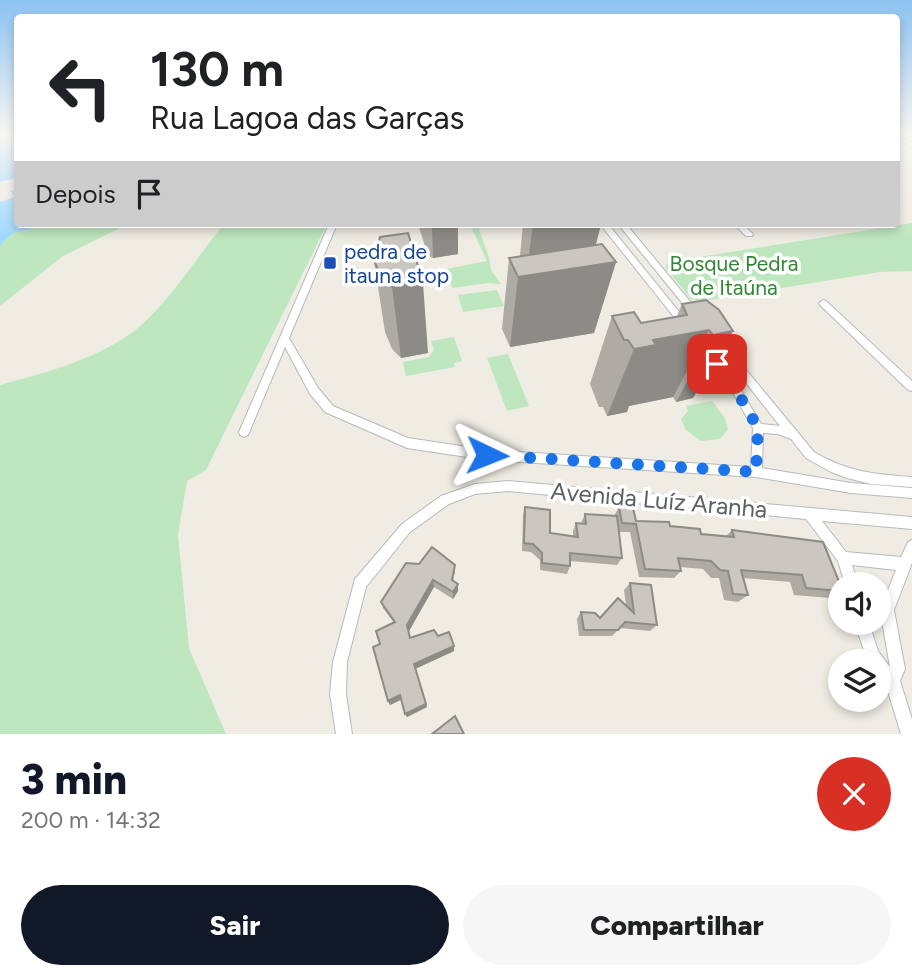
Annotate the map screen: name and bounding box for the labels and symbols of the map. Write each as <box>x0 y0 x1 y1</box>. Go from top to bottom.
place label: pedra de itauna stop <box>344 239 449 288</box>
park label: Bosque Pedra de Itaúna <box>670 251 798 300</box>
marker: pedra de itauna stop <box>322 255 338 271</box>
pin <box>687 334 747 394</box>
position arrow <box>450 418 524 492</box>
street label: Avenida Luíz Aranha <box>550 476 768 524</box>

